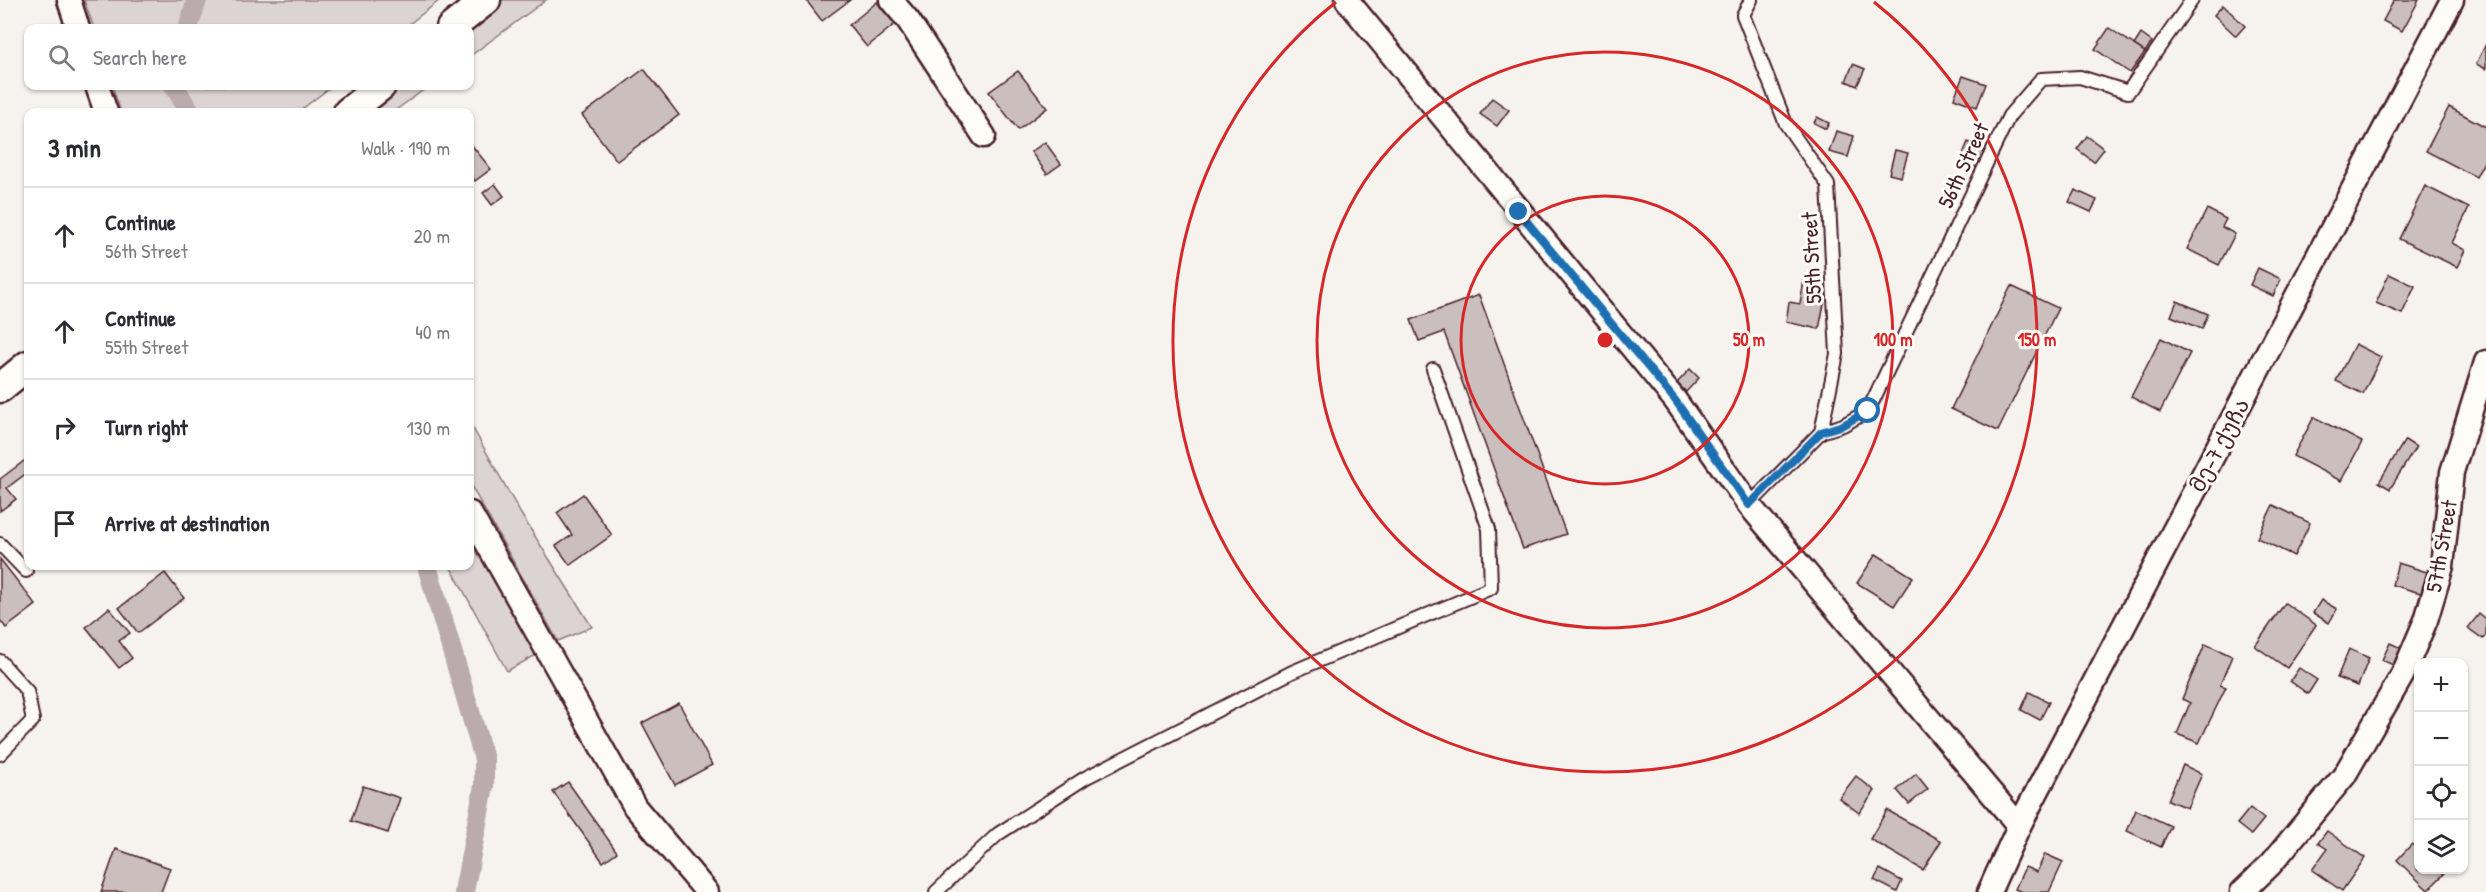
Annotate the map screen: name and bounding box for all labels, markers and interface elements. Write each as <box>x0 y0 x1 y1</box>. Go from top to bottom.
search box <box>24 24 474 90</box>
icon: search <box>45 41 78 74</box>
text: Search here <box>93 42 187 72</box>
street label: 56th Street <box>1930 117 1996 213</box>
text: 3 min <box>48 130 101 165</box>
text: Walk · 190 m <box>361 134 450 161</box>
route end <box>1505 198 1531 224</box>
text: Continue <box>105 207 176 237</box>
street label: 55th Street <box>1794 211 1828 305</box>
icon: ahead <box>48 219 81 252</box>
text: 20 m <box>413 222 450 249</box>
text: 56th Street <box>105 237 188 264</box>
text: Continue <box>105 303 176 333</box>
icon: ahead <box>48 315 81 348</box>
text: 40 m <box>415 318 450 345</box>
text: 50 m <box>1733 327 1765 352</box>
text: 100 m <box>1873 327 1913 352</box>
text: 150 m <box>2018 327 2056 352</box>
centre of rings <box>1595 330 1615 350</box>
text: 55th Street <box>105 333 188 360</box>
street label: მე-7 ქუჩა <box>2182 393 2256 497</box>
route start <box>1854 397 1880 423</box>
icon: right <box>48 411 81 444</box>
text: Turn right <box>105 412 188 442</box>
text: 130 m <box>407 414 450 441</box>
street label: 57th Street <box>2418 497 2464 595</box>
icon: arrive <box>48 507 81 540</box>
text: Arrive at destination <box>105 508 270 538</box>
map controls <box>2414 658 2468 874</box>
button: + <box>2414 658 2468 712</box>
button: − <box>2414 712 2468 766</box>
button: locate <box>2414 766 2468 820</box>
button: layers <box>2414 820 2468 874</box>

